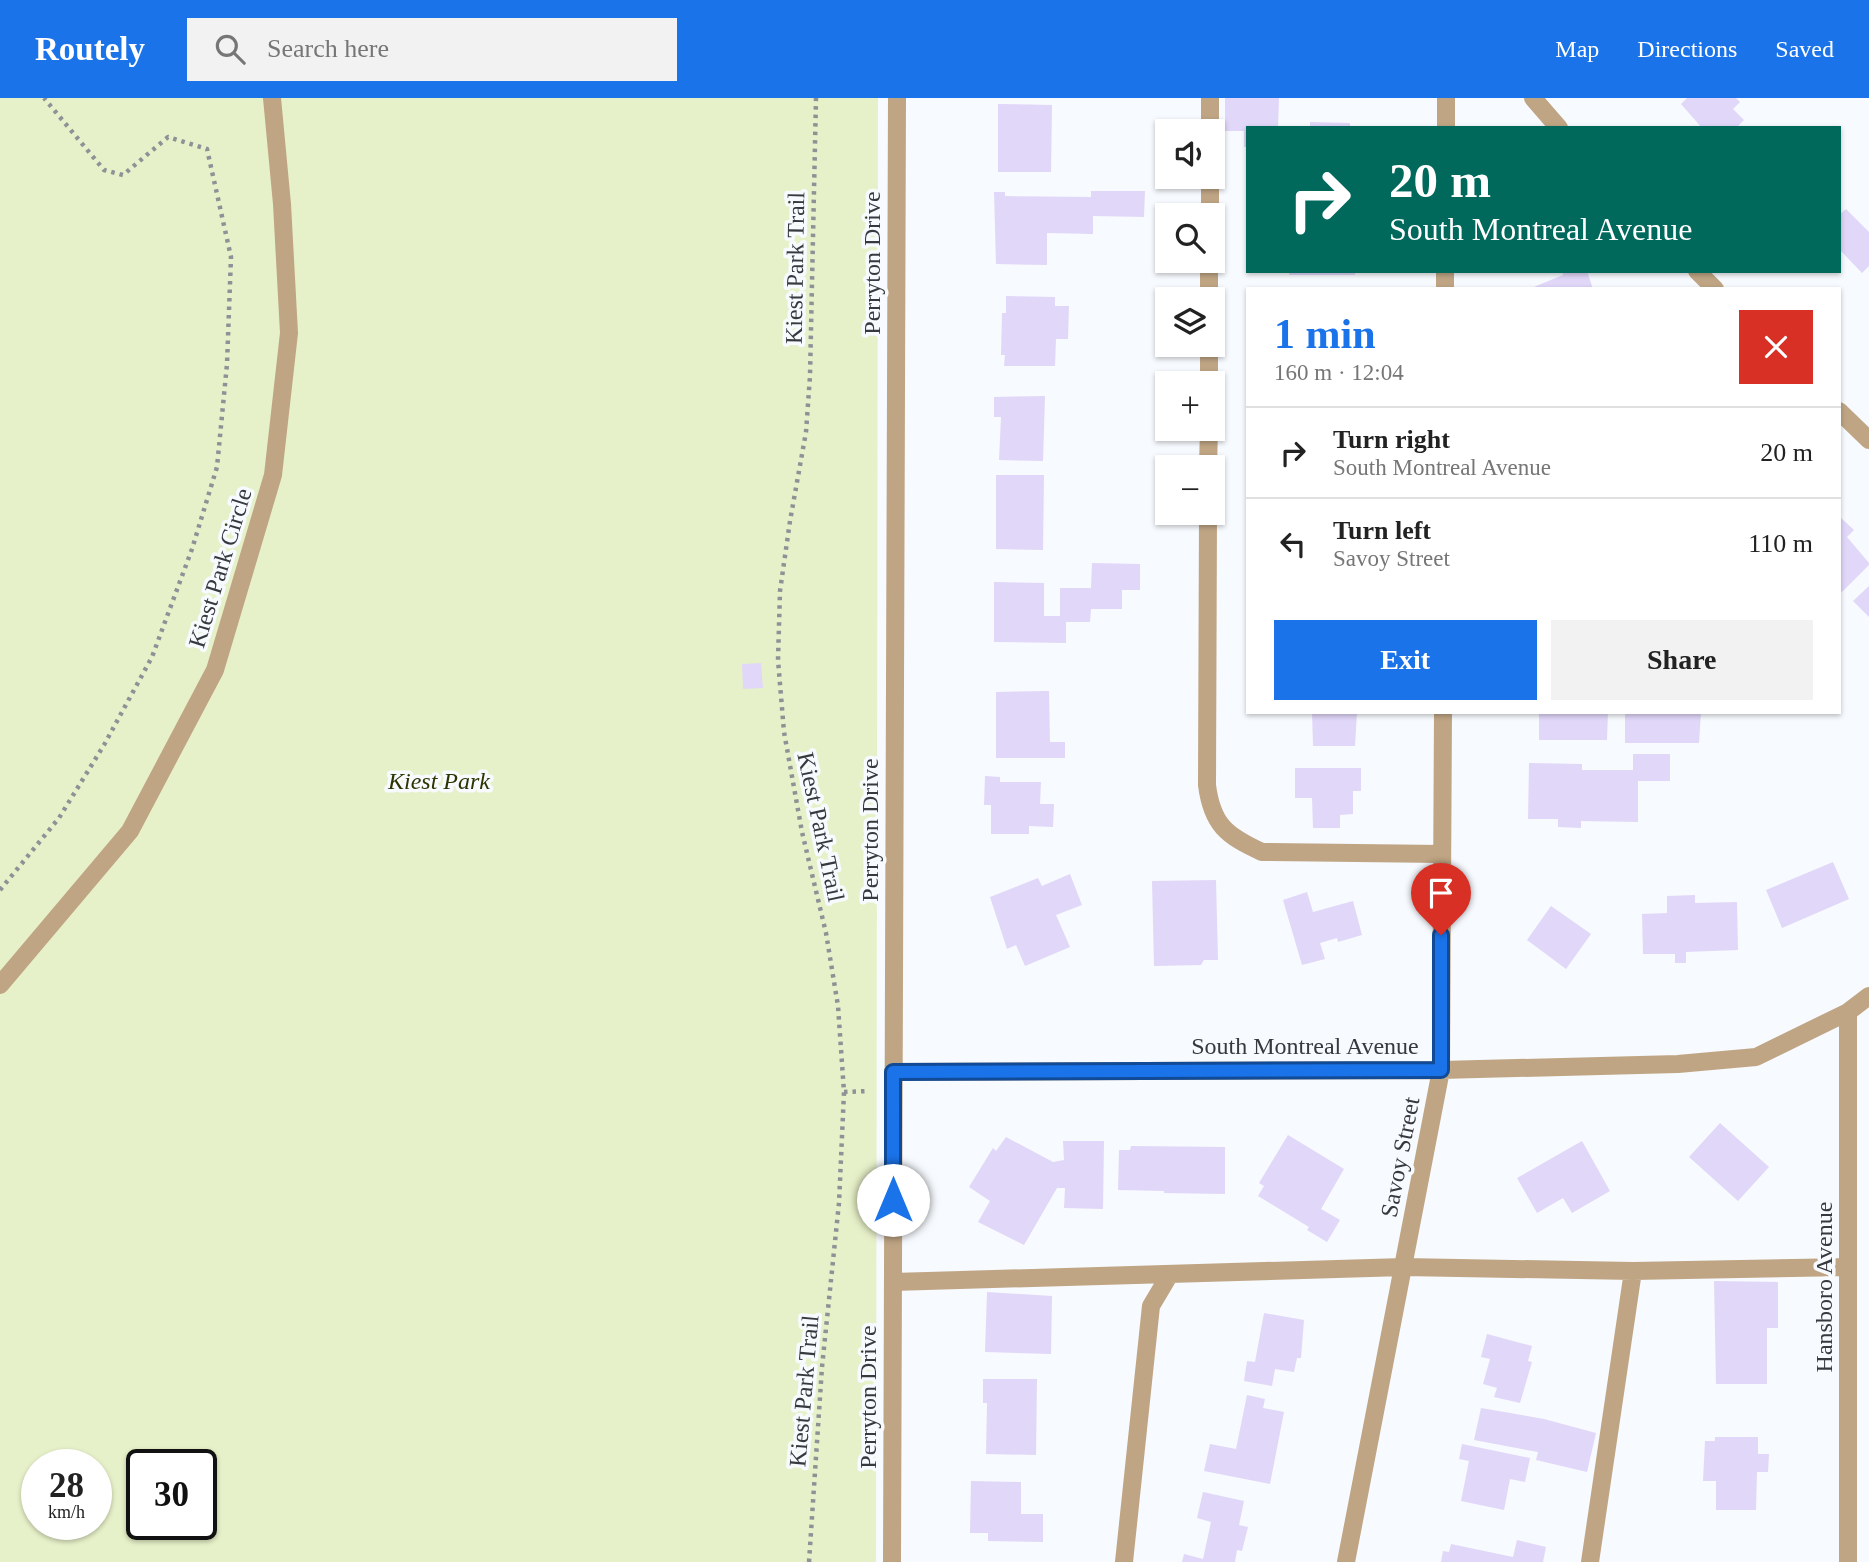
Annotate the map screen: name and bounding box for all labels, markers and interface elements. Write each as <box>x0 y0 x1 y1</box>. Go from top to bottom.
search box <box>187 18 677 81</box>
icon: search <box>211 30 249 68</box>
text: Routely <box>35 31 145 67</box>
text: Search here <box>267 34 389 63</box>
text: Map <box>1555 36 1599 62</box>
text: Directions <box>1637 36 1737 62</box>
text: Saved <box>1775 36 1834 62</box>
map controls <box>1155 119 1225 525</box>
button: sound <box>1155 119 1225 189</box>
text: 20 m <box>1389 153 1491 208</box>
icon: right <box>1274 154 1365 245</box>
street label: Kiest Park Trail <box>781 191 809 344</box>
street label: Perryton Drive <box>859 191 885 335</box>
button: search <box>1155 203 1225 273</box>
text: South Montreal Avenue <box>1389 211 1692 247</box>
button: layers <box>1155 287 1225 357</box>
button: close <box>1739 310 1813 384</box>
text: 1 min <box>1274 311 1376 357</box>
text: 160 m · 12:04 <box>1274 360 1404 385</box>
button: + <box>1155 371 1225 441</box>
text: Turn right <box>1333 425 1450 454</box>
icon: right <box>1274 434 1312 472</box>
text: 20 m <box>1760 438 1813 467</box>
button: − <box>1155 455 1225 525</box>
text: South Montreal Avenue <box>1333 455 1551 480</box>
street label: Kiest Park Circle <box>183 485 257 651</box>
text: Turn left <box>1333 516 1431 545</box>
icon: left <box>1274 525 1312 563</box>
text: 110 m <box>1748 529 1813 558</box>
text: Savoy Street <box>1333 546 1450 571</box>
button: Exit <box>1274 620 1537 700</box>
button: Share <box>1551 620 1813 700</box>
street label: Kiest Park Trail <box>792 750 850 904</box>
street label: Perryton Drive <box>857 758 883 902</box>
park label: Kiest Park <box>387 768 490 794</box>
pin <box>1411 863 1471 935</box>
icon: arrive <box>1422 874 1460 912</box>
street label: South Montreal Avenue <box>1191 1033 1419 1059</box>
street label: Savoy Street <box>1376 1094 1424 1219</box>
position arrow <box>856 1163 930 1237</box>
street label: Hansboro Avenue <box>1811 1202 1837 1372</box>
street label: Kiest Park Trail <box>784 1314 824 1468</box>
street label: Perryton Drive <box>855 1325 881 1469</box>
speed limit sign: 30 <box>126 1449 217 1540</box>
text: 28 <box>49 1466 84 1505</box>
text: km/h <box>48 1502 85 1522</box>

